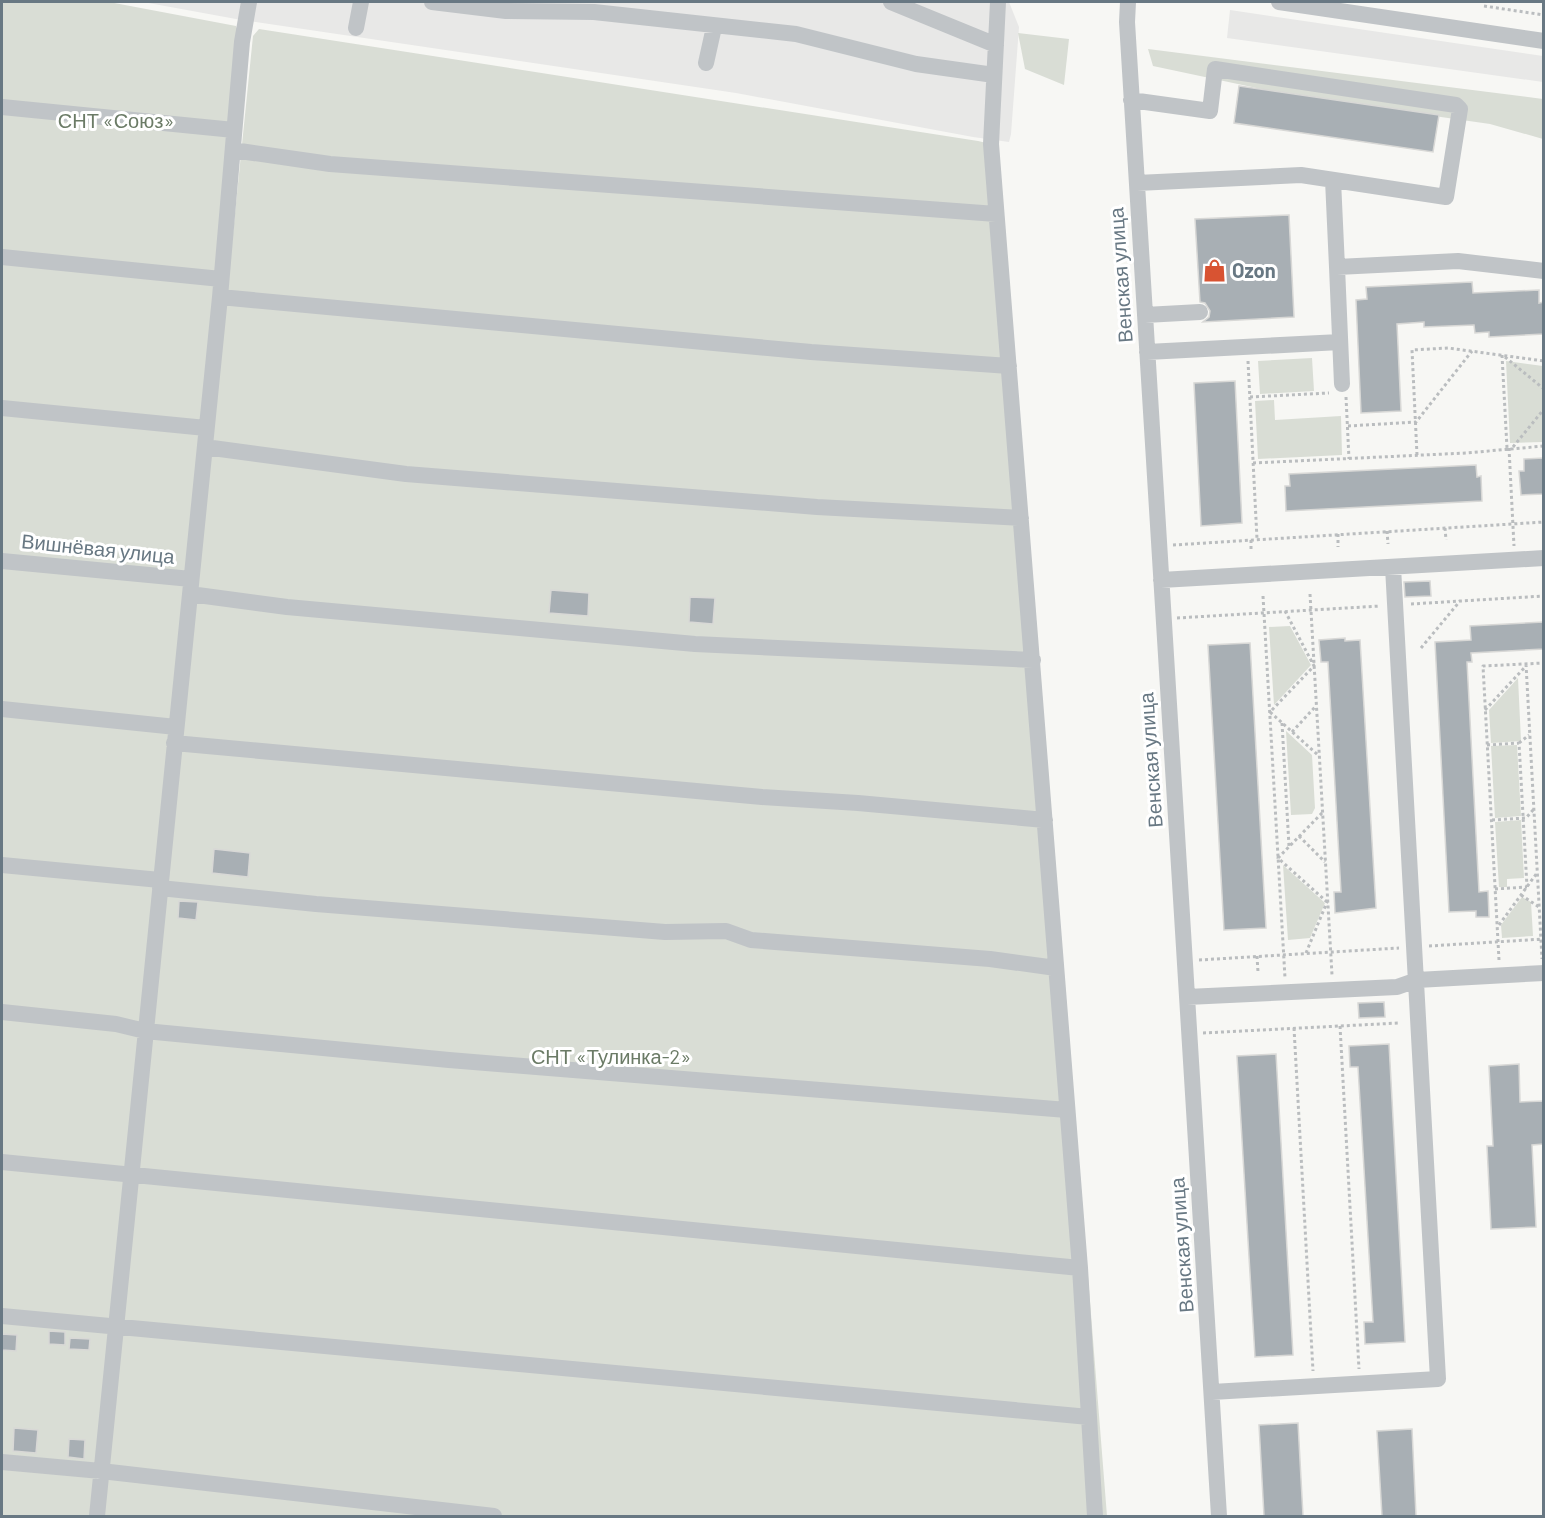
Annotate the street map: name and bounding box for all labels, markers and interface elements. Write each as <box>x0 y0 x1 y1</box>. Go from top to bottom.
park label: СНТ «Союз» <box>58 108 174 132</box>
street label: Венская улица <box>1103 206 1137 344</box>
shop icon: Ozon <box>1201 258 1227 284</box>
place label: Ozon <box>1232 258 1276 282</box>
street label: Вишнёвая улица <box>20 528 177 568</box>
street label: Венская улица <box>1133 691 1167 829</box>
park label: СНТ «Тулинка-2» <box>531 1044 691 1068</box>
street label: Венская улица <box>1164 1176 1198 1314</box>

